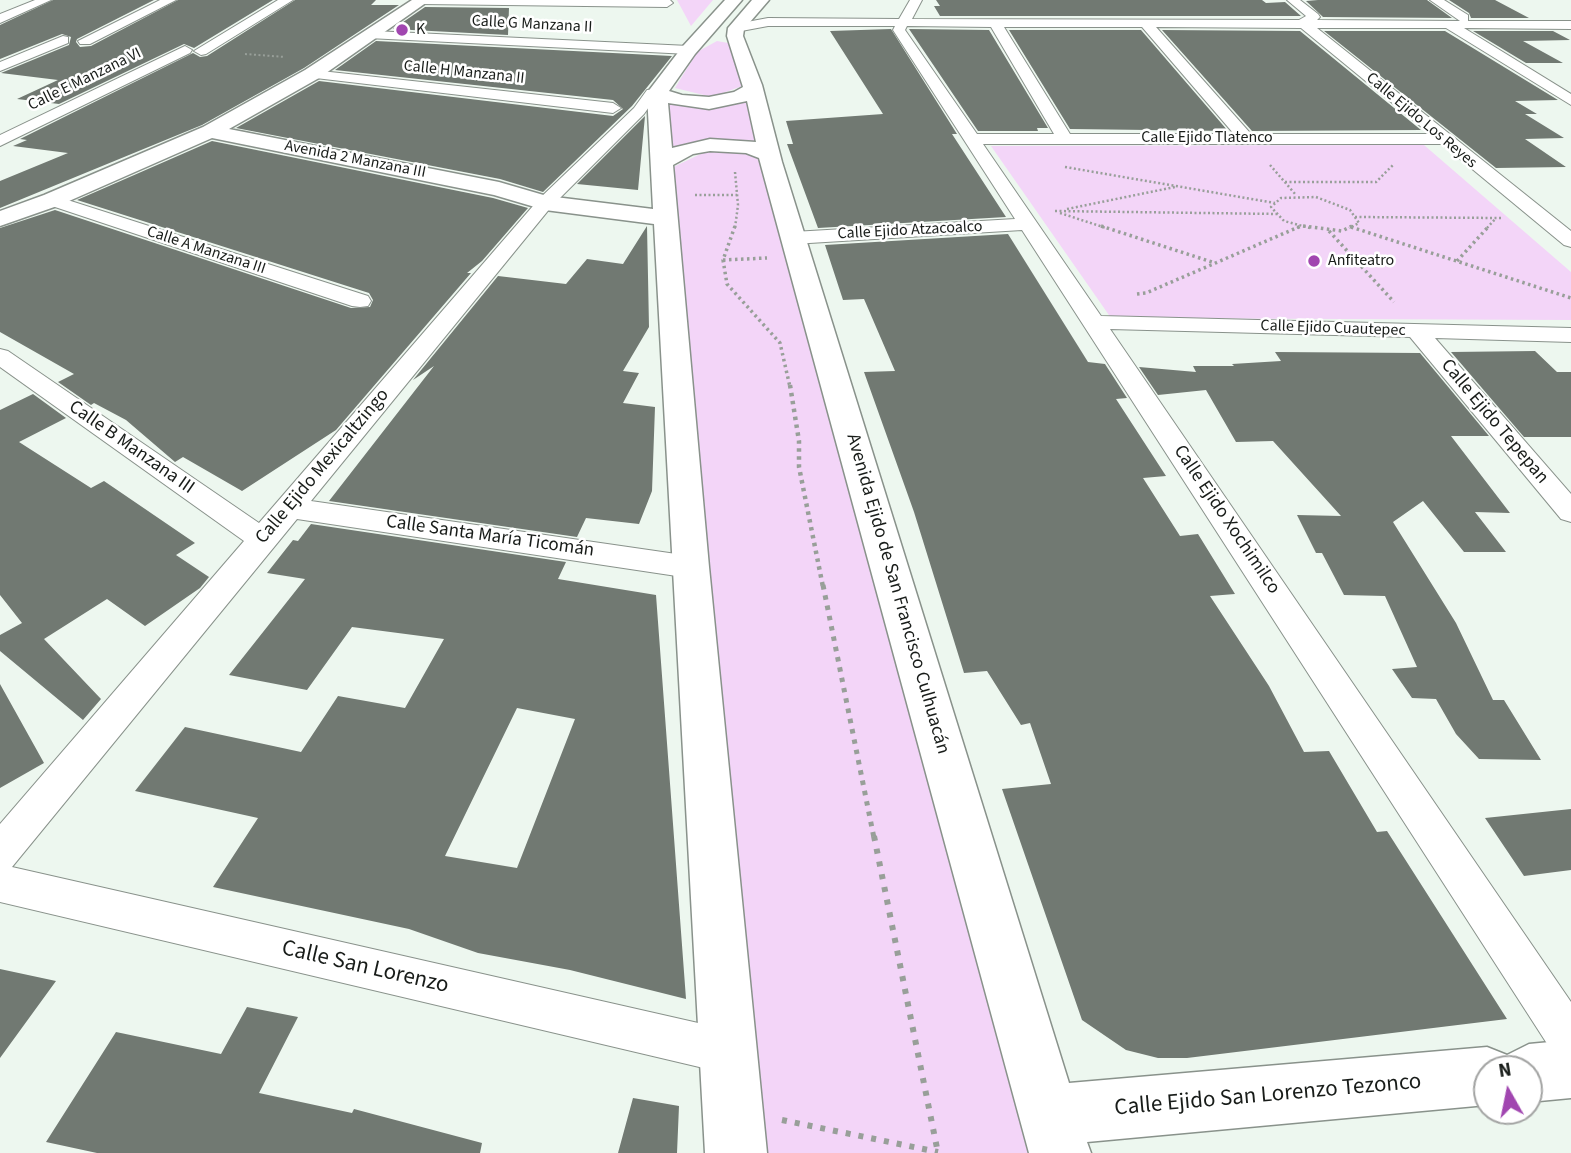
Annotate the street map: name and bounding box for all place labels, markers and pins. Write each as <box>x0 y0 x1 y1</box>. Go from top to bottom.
place label: K <box>416 20 425 40</box>
marker: K <box>394 22 410 38</box>
place label: Anfiteatro <box>1328 251 1394 271</box>
marker: Anfiteatro <box>1306 253 1322 269</box>

